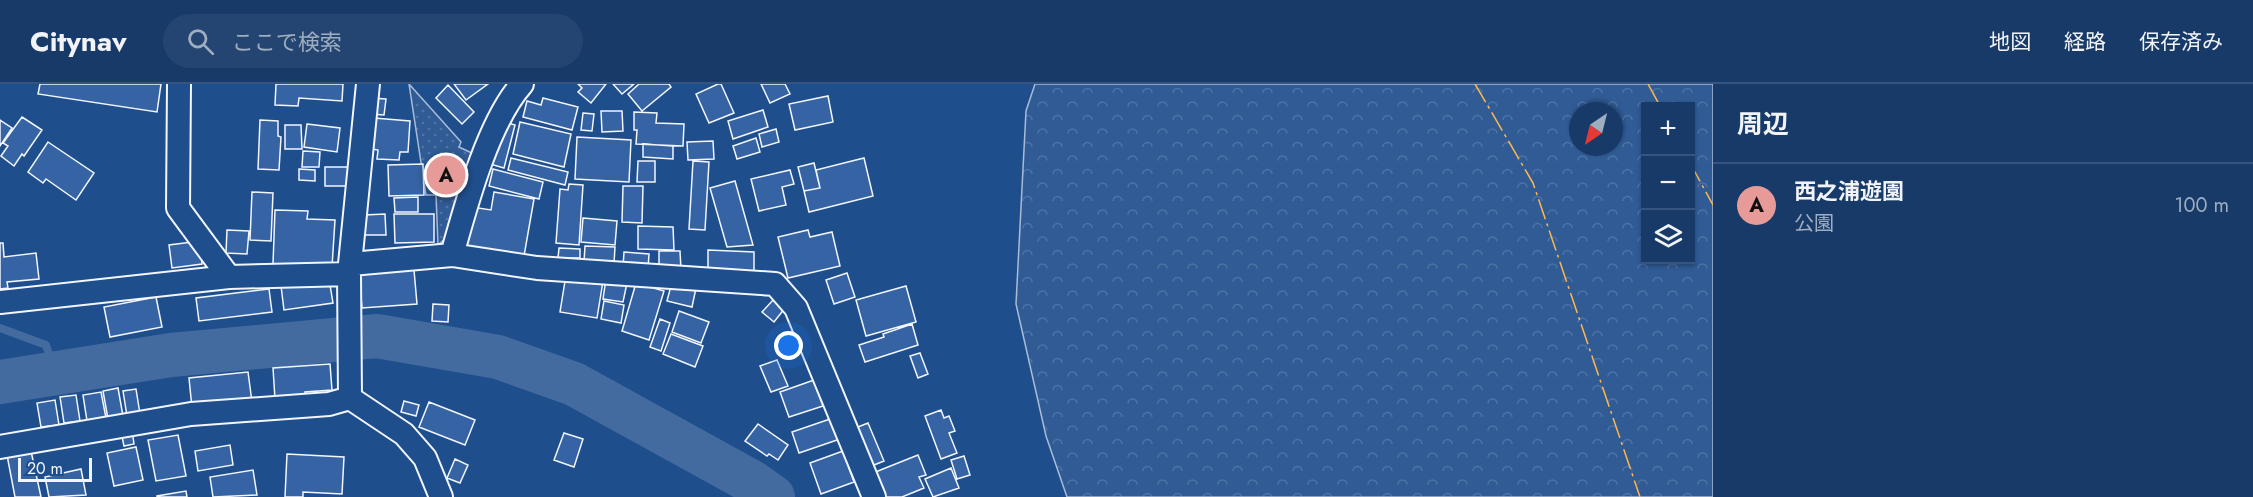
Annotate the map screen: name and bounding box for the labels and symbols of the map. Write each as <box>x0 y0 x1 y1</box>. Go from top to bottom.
north arrow <box>1569 102 1623 156</box>
pin: A <box>426 152 466 197</box>
your location <box>774 331 803 360</box>
scale bar <box>18 455 92 482</box>

